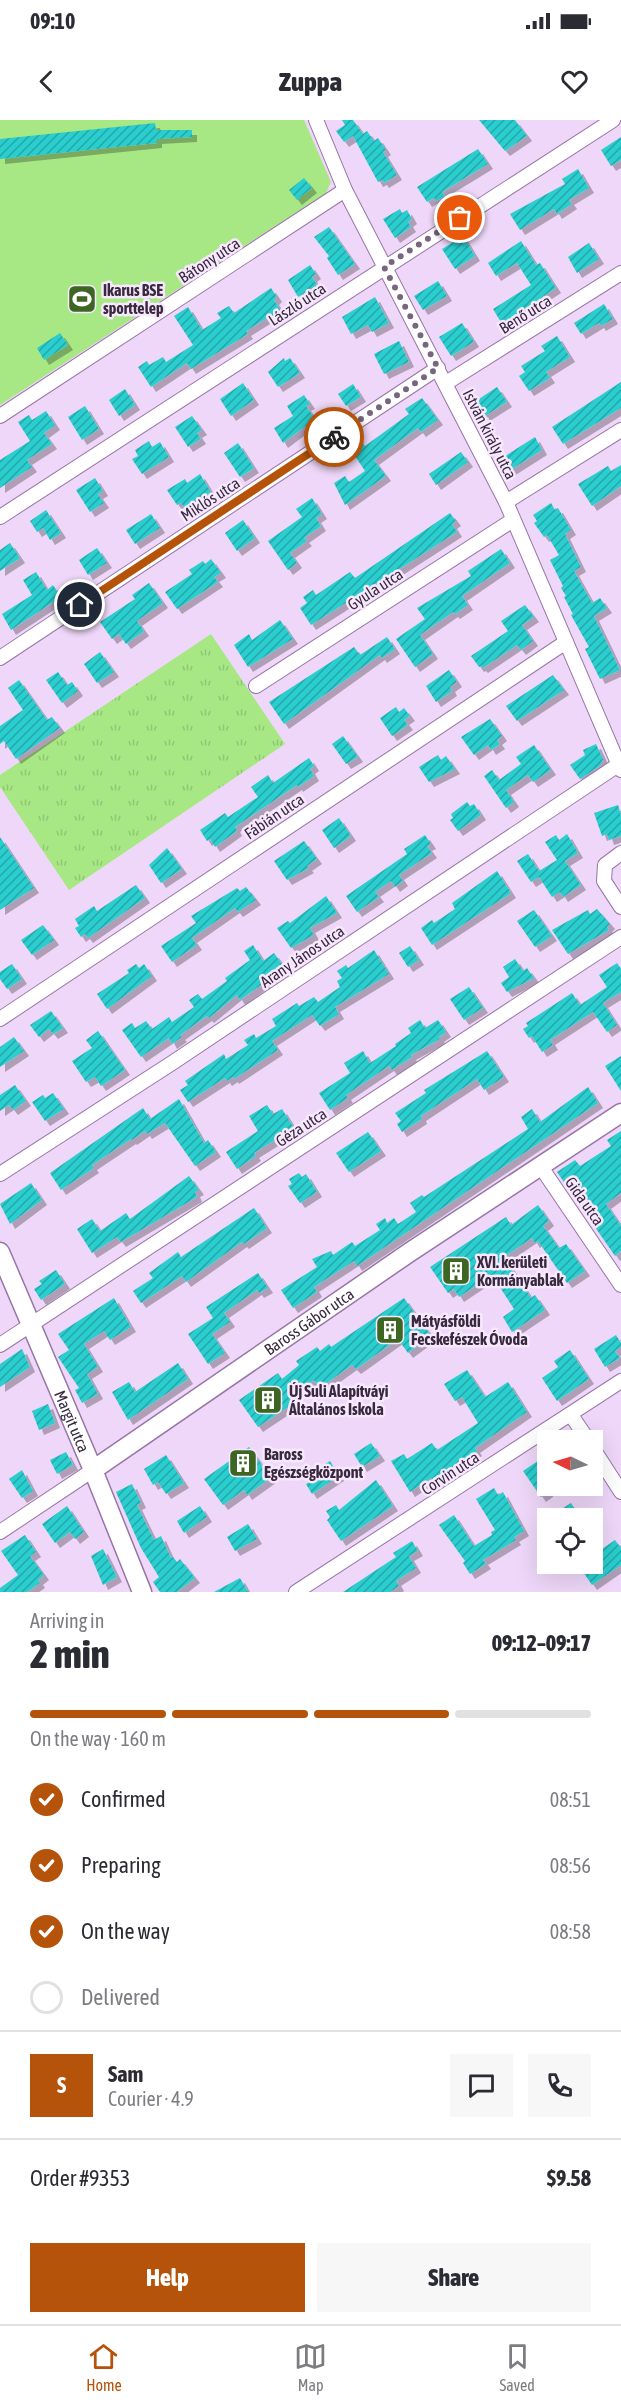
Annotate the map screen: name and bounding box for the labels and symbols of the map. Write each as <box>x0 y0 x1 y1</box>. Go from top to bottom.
pin <box>434 192 485 243</box>
street label: Bátony utca <box>175 234 243 287</box>
street label: László utca <box>265 279 329 329</box>
place label: Ikarus BSE sporttelep <box>103 281 164 317</box>
sports icon: Ikarus BSE sporttelep <box>66 283 98 315</box>
street label: Benő utca <box>496 291 554 337</box>
street label: István király utca <box>459 386 520 482</box>
courier <box>304 407 364 467</box>
street label: Miklós utca <box>177 473 243 525</box>
street label: Gyula utca <box>344 565 407 614</box>
pin <box>54 579 105 630</box>
street label: Fábián utca <box>241 790 307 842</box>
street label: Arany János utca <box>257 921 348 992</box>
street label: Géza utca <box>272 1104 330 1150</box>
street label: Gida utca <box>562 1173 608 1229</box>
place label: XVI. kerületi Kormányablak <box>476 1253 565 1289</box>
building icon: XVI. kerületi Kormányablak <box>440 1255 472 1287</box>
street label: Baross Gábor utca <box>261 1285 357 1359</box>
place label: Mátyásföldi Fecskefészek Óvoda <box>411 1312 528 1348</box>
building icon: Mátyásföldi Fecskefészek Óvoda <box>374 1314 406 1346</box>
place label: Új Suli Alapítváyi Általános Iskola <box>288 1382 389 1418</box>
building icon: Új Suli Alapítváyi Általános Iskola <box>252 1384 284 1416</box>
street label: Margit utca <box>51 1388 93 1455</box>
north arrow <box>537 1430 603 1496</box>
place label: Baross Egészségközpont <box>264 1445 364 1481</box>
building icon: Baross Egészségközpont <box>227 1447 259 1479</box>
street label: Corvin utca <box>418 1448 482 1498</box>

